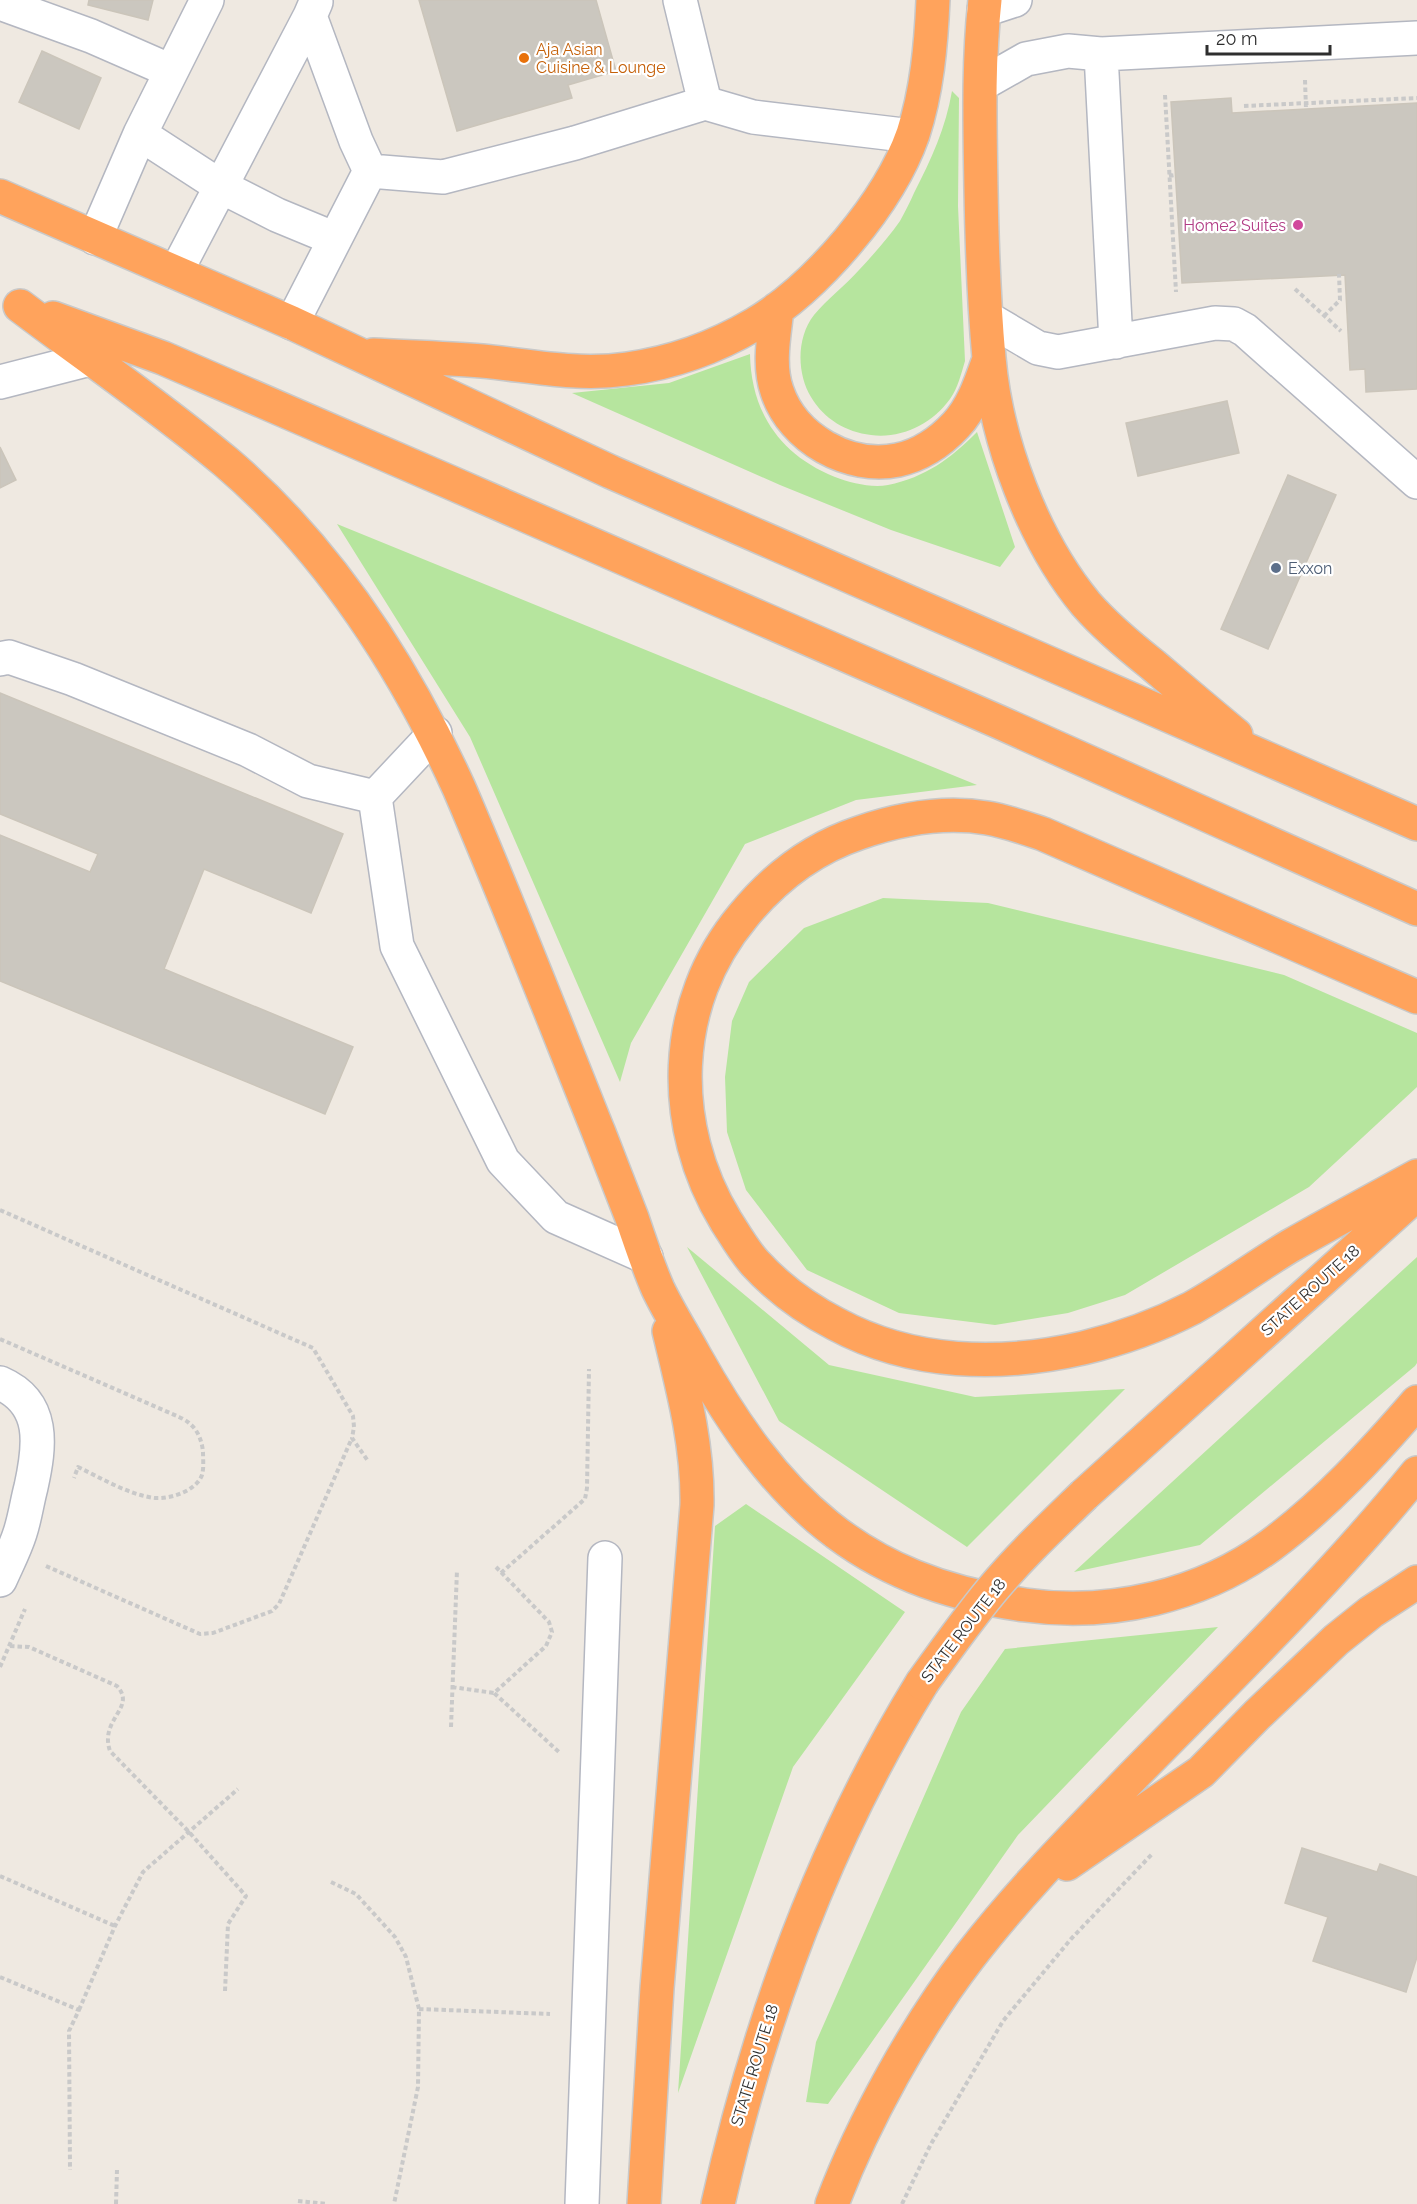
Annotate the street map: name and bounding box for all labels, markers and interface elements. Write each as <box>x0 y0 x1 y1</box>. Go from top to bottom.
scale bar <box>1207 18 1330 56</box>
text: 20 m <box>1216 28 1258 49</box>
place label: Aja Asian Cuisine & Lounge <box>536 40 666 77</box>
marker: Aja Asian Cuisine & Lounge <box>517 51 531 65</box>
place label: Home2 Suites <box>1183 216 1286 235</box>
marker: Home2 Suites <box>1291 218 1305 232</box>
place label: Exxon <box>1288 559 1332 578</box>
marker: Exxon <box>1269 561 1283 575</box>
street label: STATE ROUTE 18 <box>1257 1241 1364 1340</box>
street label: STATE ROUTE 18 <box>917 1575 1010 1686</box>
street label: STATE ROUTE 18 <box>727 2002 782 2128</box>

